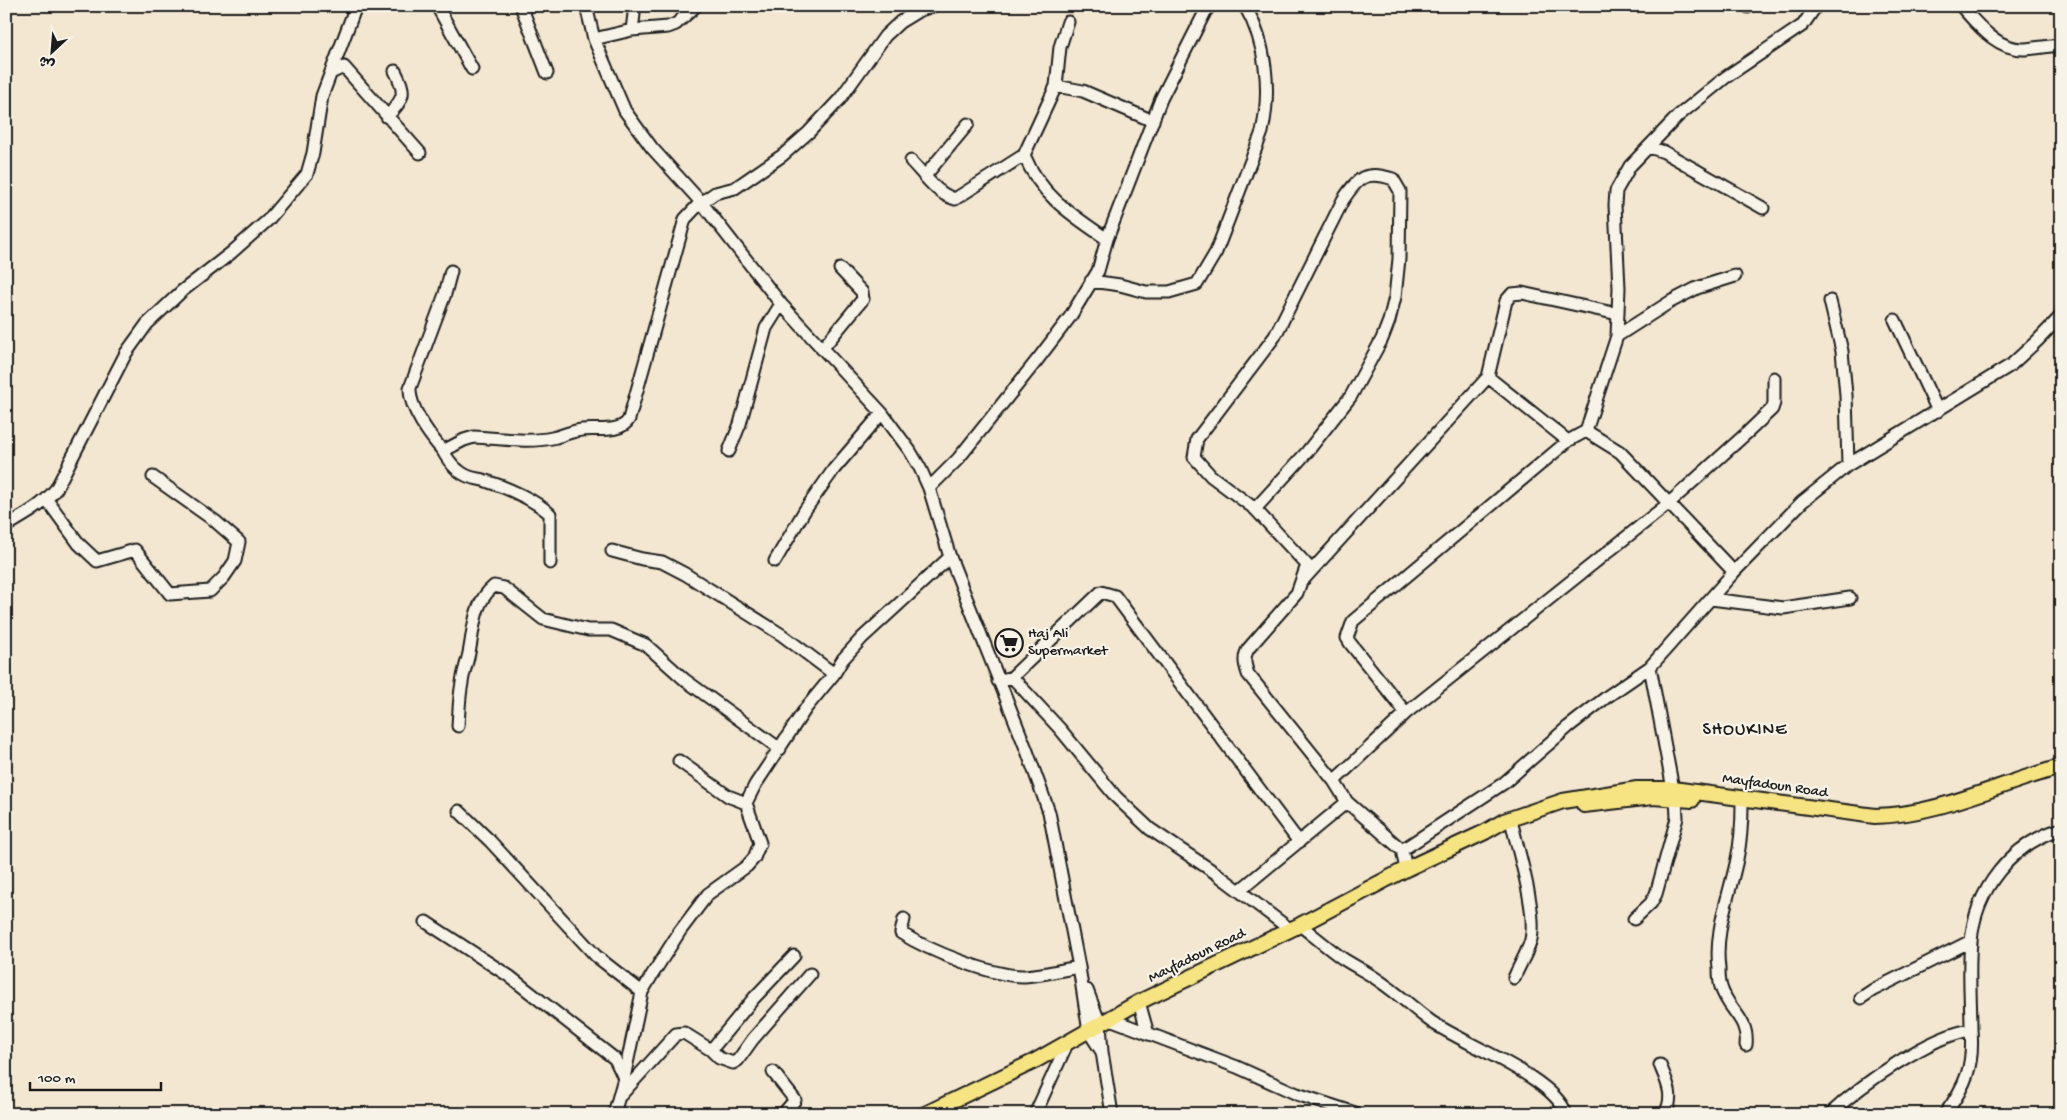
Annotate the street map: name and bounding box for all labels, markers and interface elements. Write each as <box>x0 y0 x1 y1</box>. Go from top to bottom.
north arrow <box>28 28 78 78</box>
text: ش <box>37 50 58 72</box>
place label: Haj Ali Supermarket <box>1028 625 1109 660</box>
supermarket icon: Haj Ali Supermarket <box>994 628 1024 658</box>
district label: SHOUKINE <box>1702 720 1788 741</box>
street label: Mayfadoun Road <box>1721 770 1830 802</box>
street label: Mayfadoun Road <box>1145 924 1250 987</box>
scale bar <box>30 1060 161 1092</box>
text: 100 m <box>37 1070 76 1088</box>

